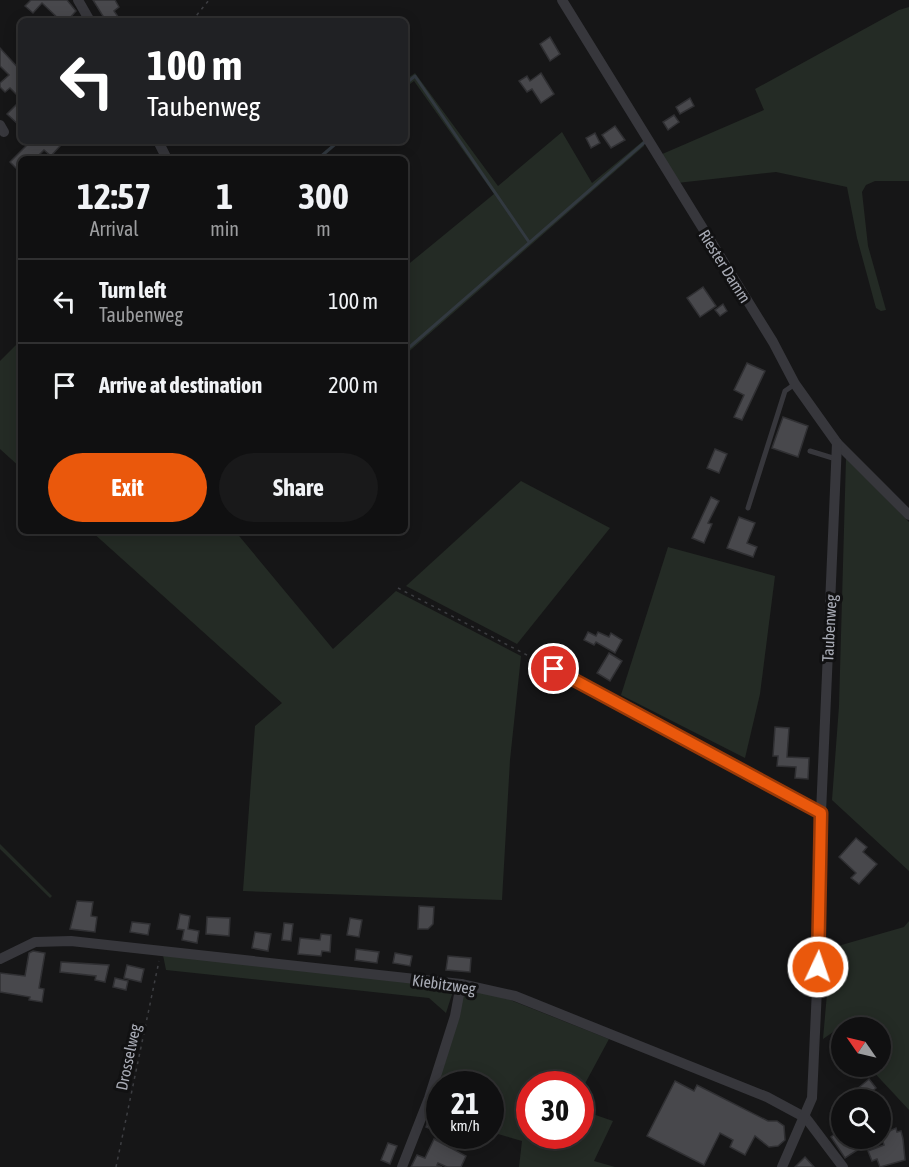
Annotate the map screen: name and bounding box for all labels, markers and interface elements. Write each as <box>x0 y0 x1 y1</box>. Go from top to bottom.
text: 100 m <box>147 41 242 89</box>
icon: left <box>48 42 126 120</box>
text: Taubenweg <box>147 91 260 122</box>
text: 12:57 <box>77 175 151 217</box>
text: 1 <box>216 175 233 217</box>
text: 300 <box>298 175 349 217</box>
text: Arrival <box>90 217 139 240</box>
text: min <box>210 217 239 240</box>
text: m <box>316 217 331 240</box>
street label: Riester Damm <box>695 226 755 306</box>
text: Turn left <box>99 277 166 303</box>
icon: left <box>48 285 81 318</box>
text: 100 m <box>328 288 378 314</box>
text: Taubenweg <box>99 303 183 326</box>
icon: arrive <box>48 369 81 402</box>
text: Arrive at destination <box>99 372 262 398</box>
text: 200 m <box>328 372 378 398</box>
button: Exit <box>48 453 207 522</box>
button: Share <box>219 453 378 522</box>
street label: Taubenweg <box>818 594 841 662</box>
pin <box>528 643 579 694</box>
icon: arrive <box>537 652 570 685</box>
position arrow <box>786 935 850 999</box>
street label: Kiebitzweg <box>411 971 477 998</box>
north arrow <box>831 1017 891 1077</box>
map controls <box>831 1017 891 1149</box>
street label: Drosselweg <box>112 1022 145 1092</box>
speed limit sign: 30 <box>516 1071 594 1149</box>
text: 21 <box>451 1086 479 1120</box>
button: search <box>831 1089 891 1149</box>
text: km/h <box>450 1117 480 1134</box>

